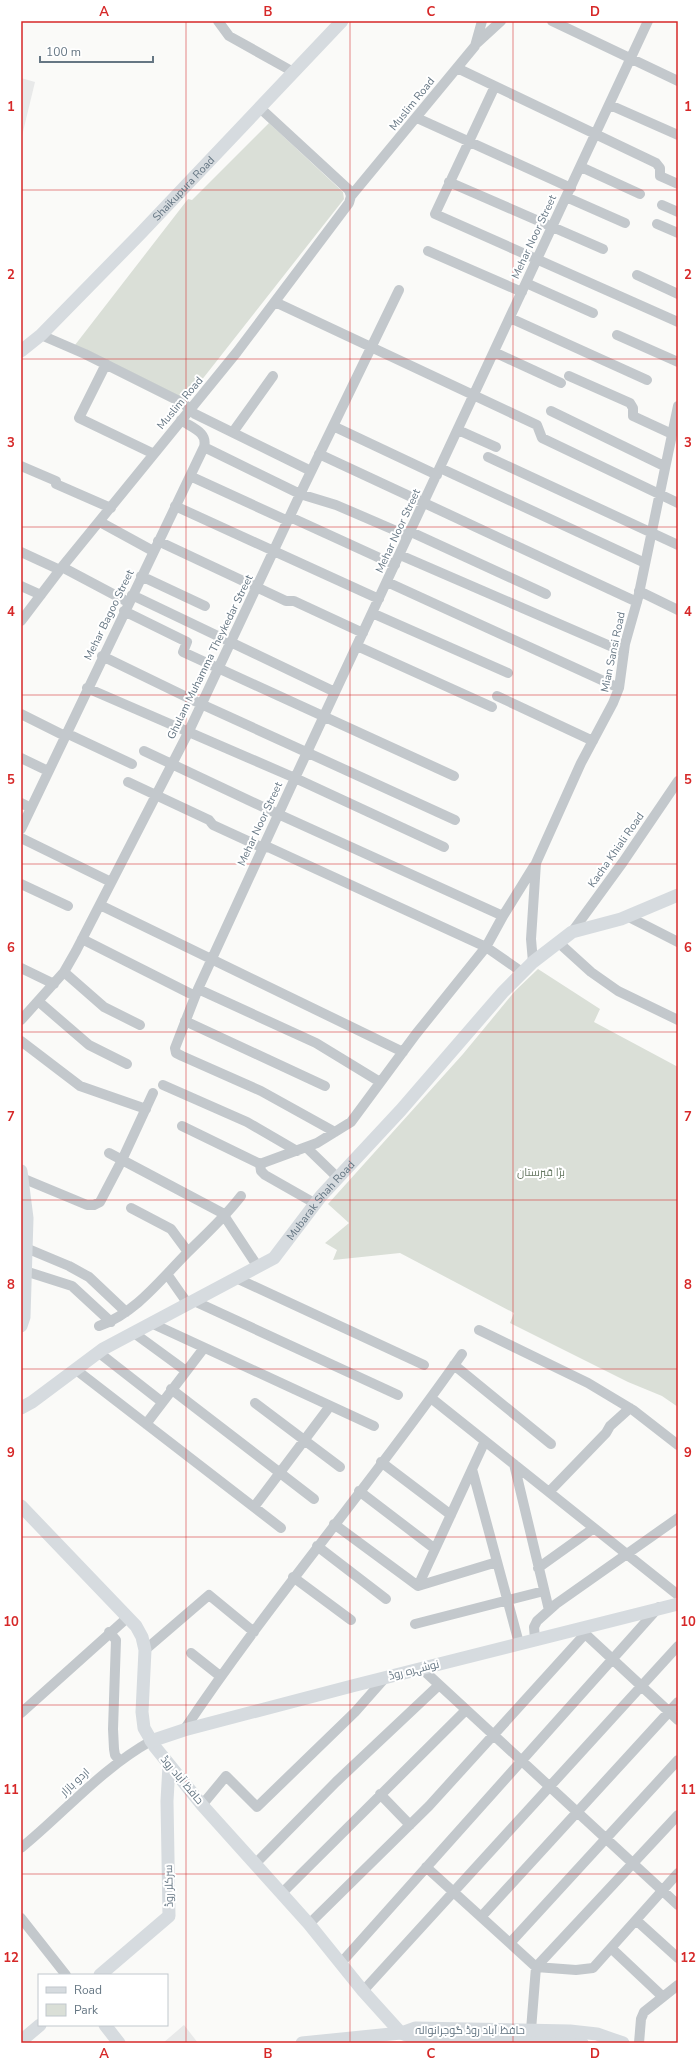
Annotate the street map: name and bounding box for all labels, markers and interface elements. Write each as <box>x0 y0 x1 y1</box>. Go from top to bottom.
text: A <box>99 3 109 21</box>
text: B <box>264 3 273 21</box>
text: C <box>427 3 436 21</box>
text: D <box>590 3 600 21</box>
scale bar <box>40 38 153 64</box>
text: 100 m <box>46 44 81 60</box>
street label: Muslim Road <box>386 74 438 134</box>
text: 1 <box>7 98 15 116</box>
text: 1 <box>684 98 692 116</box>
street label: Shaikupura Road <box>149 153 218 224</box>
street label: Mehar Noor Street <box>508 192 560 282</box>
text: 2 <box>7 266 15 284</box>
text: 2 <box>684 266 692 284</box>
street label: Muslim Road <box>154 373 206 433</box>
text: 3 <box>7 434 15 452</box>
text: 3 <box>684 434 692 452</box>
street label: Mehar Noor Street <box>372 486 424 576</box>
street label: Mehar Bagoo Street <box>81 567 137 663</box>
street label: Ghulam Muhamma Theykedar Street <box>163 572 257 742</box>
text: 4 <box>7 603 15 621</box>
text: 4 <box>684 603 692 621</box>
street label: Mian Sansi Road <box>597 610 629 694</box>
text: 5 <box>7 771 15 789</box>
text: 5 <box>684 771 692 789</box>
street label: Mehar Noor Street <box>234 779 286 869</box>
street label: Kacha Khiali Road <box>584 809 648 891</box>
text: 6 <box>7 939 15 957</box>
text: 6 <box>684 939 692 957</box>
text: 7 <box>7 1108 15 1126</box>
text: 7 <box>684 1108 692 1126</box>
street label: Mubarak Shah Road <box>283 1157 358 1243</box>
park label: بڑا قبرستان <box>517 1165 565 1180</box>
text: 8 <box>7 1276 15 1294</box>
text: 8 <box>684 1276 692 1294</box>
text: 9 <box>7 1444 15 1462</box>
text: 9 <box>684 1444 692 1462</box>
text: 10 <box>3 1613 19 1631</box>
text: 10 <box>680 1613 696 1631</box>
street label: نوشہرہ روڈ <box>387 1656 441 1684</box>
street label: حافظ آباد روڈ <box>157 1753 207 1807</box>
street label: اردو بازار <box>56 1765 93 1800</box>
text: 11 <box>3 1781 19 1799</box>
text: 11 <box>680 1781 696 1799</box>
street label: سرکلر روڈ <box>161 1864 177 1908</box>
text: 12 <box>3 1949 19 1967</box>
text: 12 <box>680 1949 696 1967</box>
legend <box>38 1974 168 2026</box>
text: Road <box>74 1982 102 1998</box>
text: Park <box>74 2002 99 2018</box>
street label: حافظ آباد روڈ گوجرانوالہ <box>415 2023 525 2038</box>
text: A <box>99 2045 109 2063</box>
text: B <box>264 2045 273 2063</box>
text: C <box>427 2045 436 2063</box>
text: D <box>590 2045 600 2063</box>

